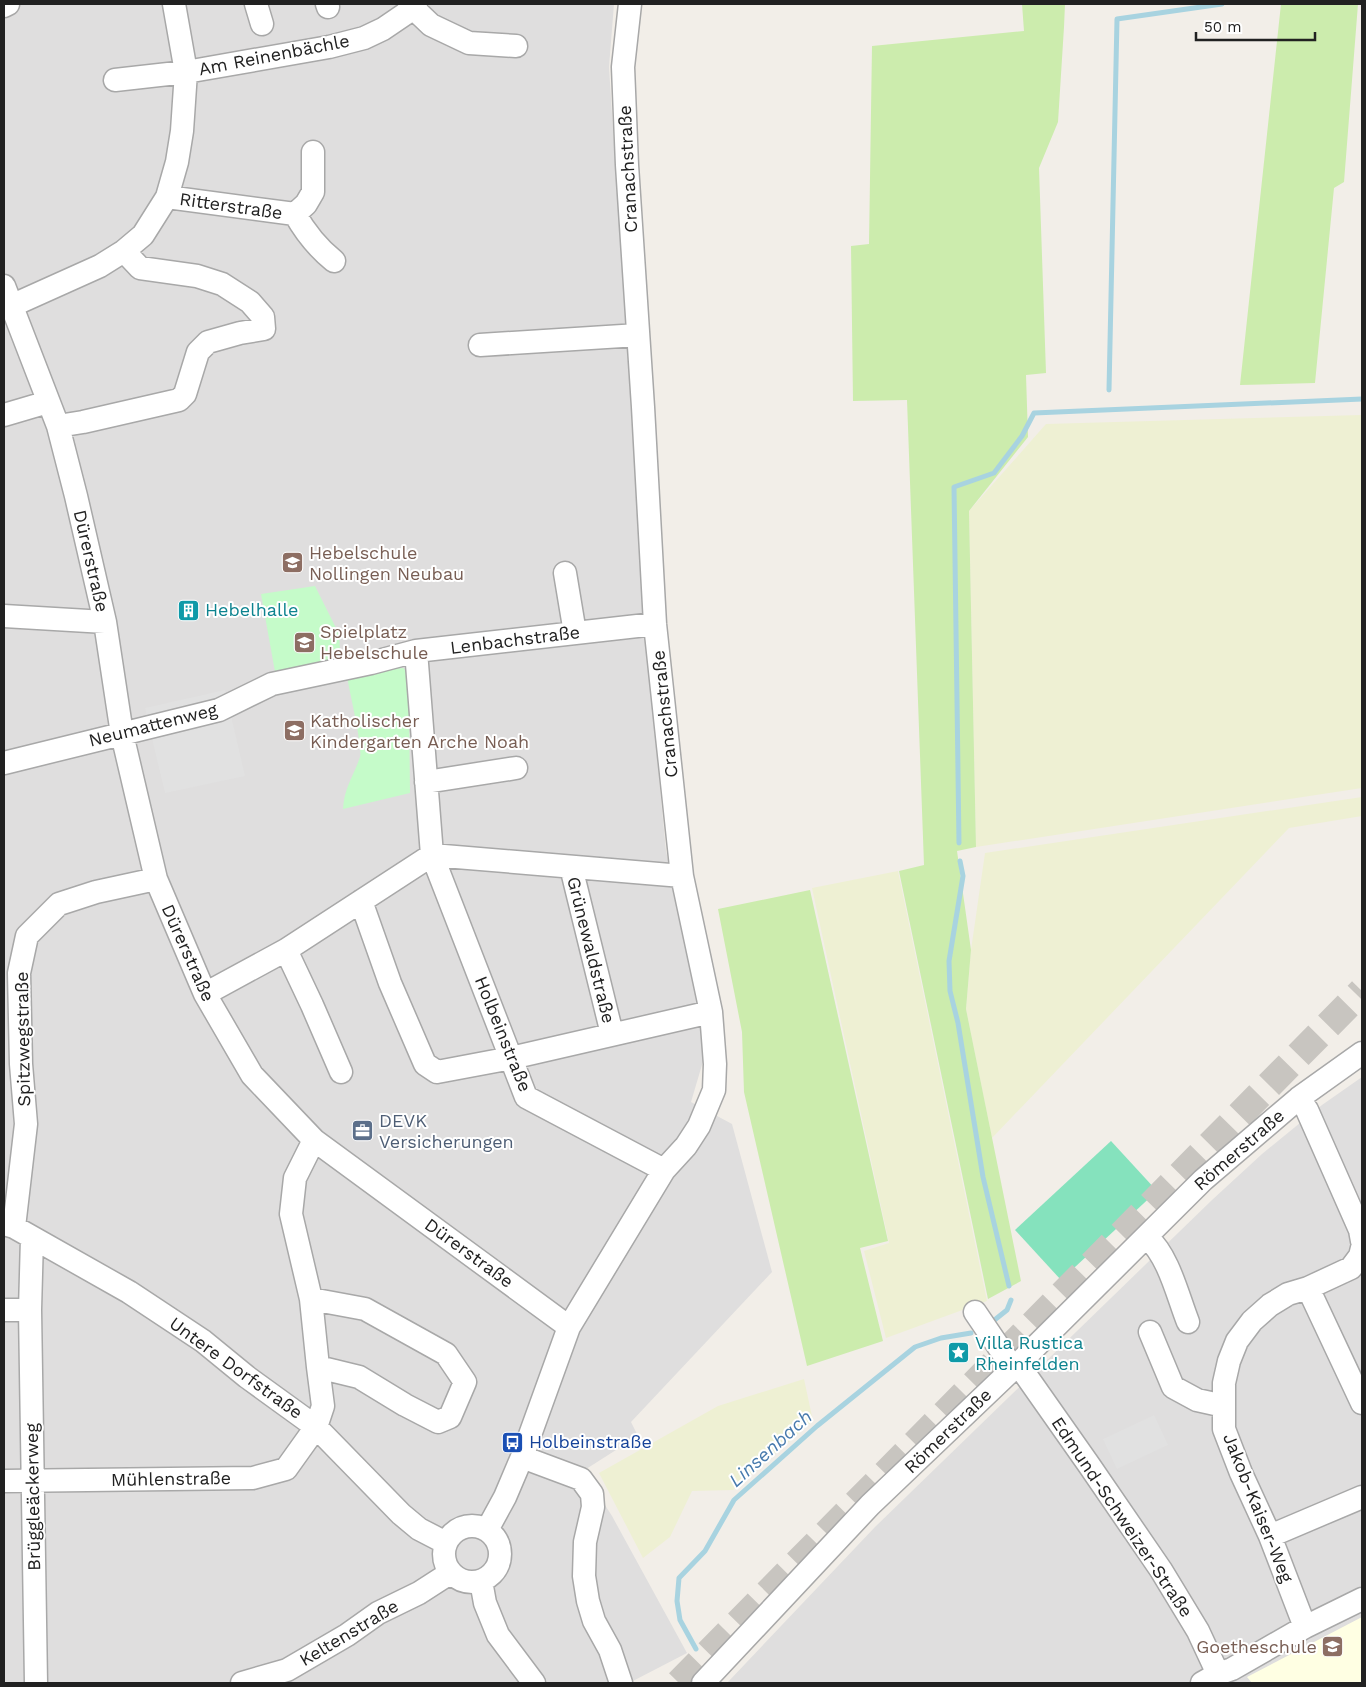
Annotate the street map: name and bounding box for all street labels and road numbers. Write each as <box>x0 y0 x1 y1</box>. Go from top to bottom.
street label: Am Reinenbächle <box>197 30 351 79</box>
street label: Cranachstraße <box>614 105 641 233</box>
street label: Ritterstraße <box>178 188 284 223</box>
street label: Dürerstraße <box>70 508 113 614</box>
street label: Lenbachstraße <box>449 621 581 658</box>
street label: Cranachstraße <box>647 649 682 779</box>
street label: Neumattenweg <box>86 698 220 751</box>
street label: Grünewaldstraße <box>563 874 620 1025</box>
street label: Dürerstraße <box>158 901 219 1005</box>
street label: Spitzwegstraße <box>11 971 34 1107</box>
street label: Holbeinstraße <box>471 973 536 1095</box>
street label: Römerstraße <box>1189 1105 1288 1195</box>
street label: Dürerstraße <box>421 1213 518 1292</box>
street label: Untere Dorfstraße <box>166 1312 307 1423</box>
street label: Römerstraße <box>900 1384 996 1477</box>
street label: Edmund-Schweizer-Straße <box>1047 1413 1197 1621</box>
street label: Brüggleäckerweg <box>21 1422 44 1571</box>
street label: Jakob-Kaiser-Weg <box>1219 1430 1298 1586</box>
street label: Mühlenstraße <box>111 1467 231 1490</box>
street label: Keltenstraße <box>296 1595 402 1670</box>

